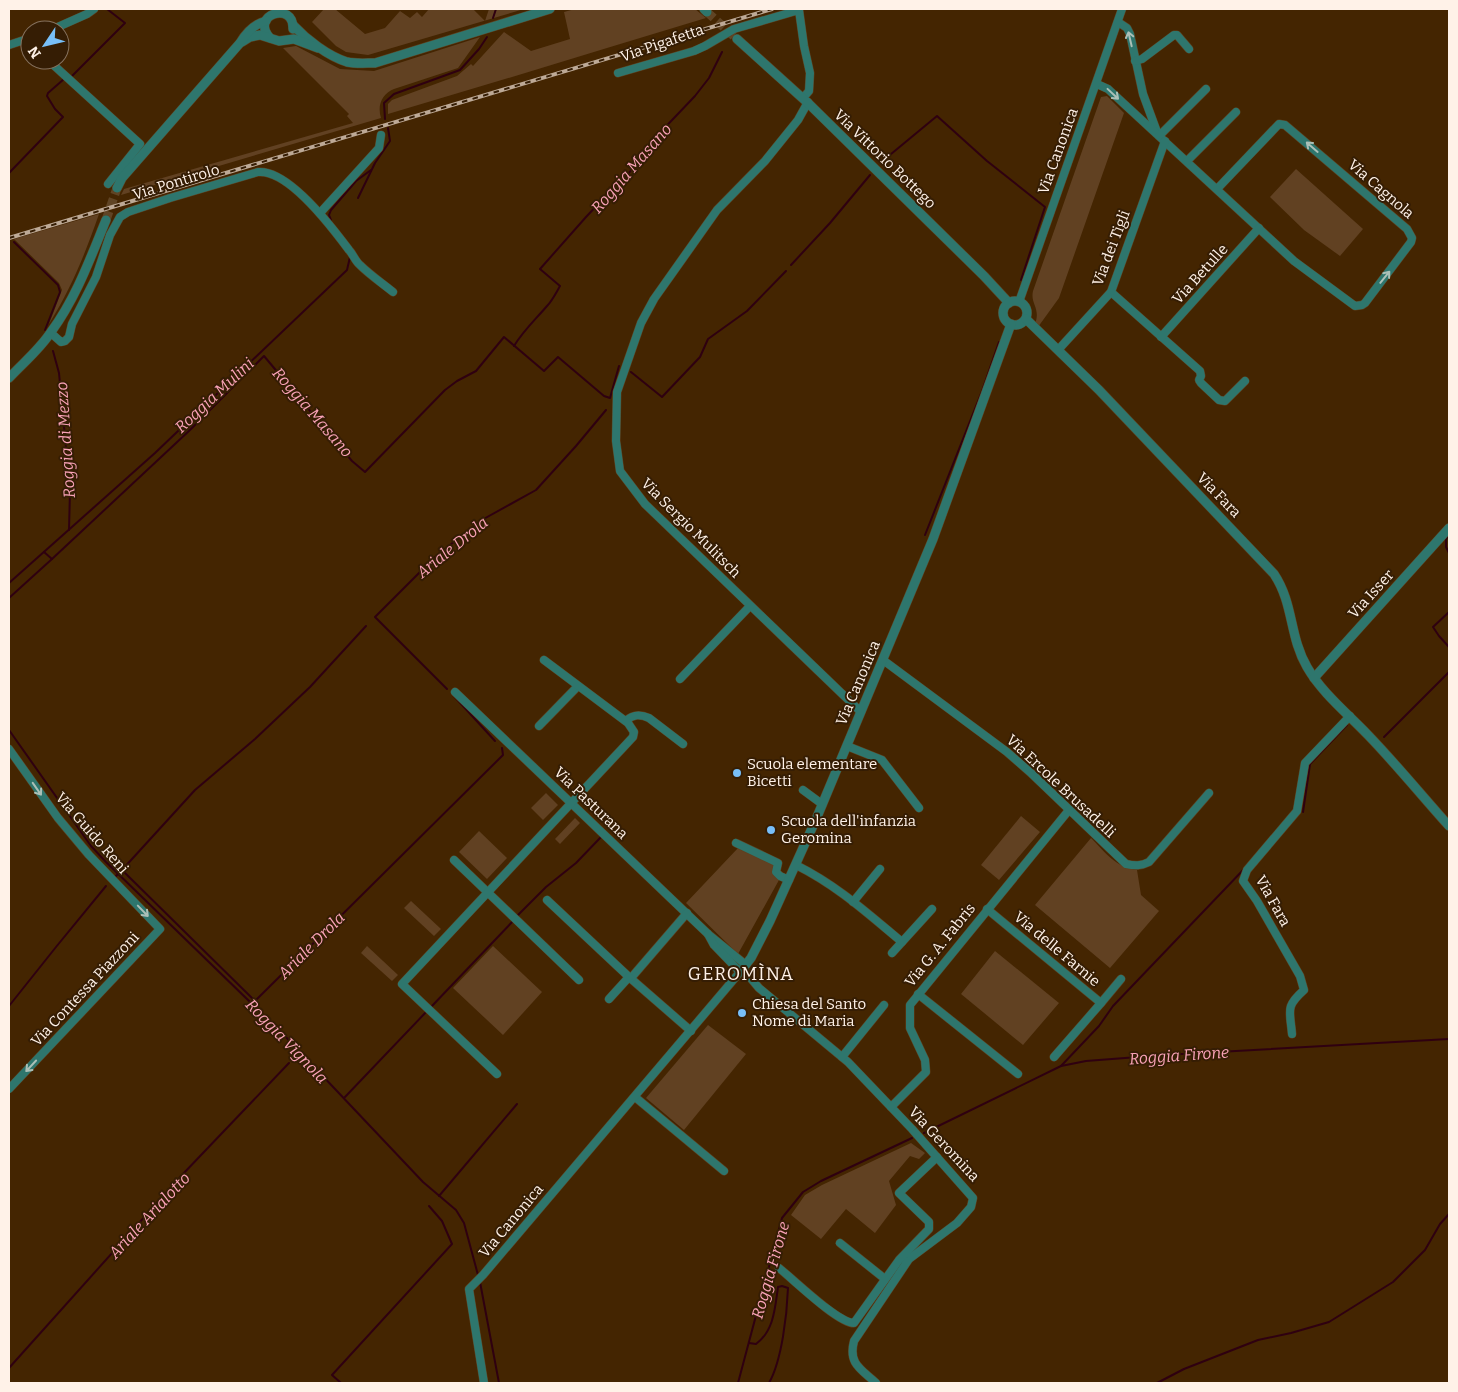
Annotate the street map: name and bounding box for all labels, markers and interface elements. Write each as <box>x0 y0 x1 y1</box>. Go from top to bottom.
north arrow <box>20 20 70 70</box>
street label: Via Pigafetta <box>618 20 706 66</box>
one-way arrow <box>1125 32 1134 48</box>
text: N <box>25 43 45 61</box>
one-way arrow <box>1107 88 1120 100</box>
street label: Via Canonica <box>1034 105 1082 197</box>
street label: Via Vittorio Bottego <box>830 106 940 212</box>
water label: Roggia Masano <box>587 119 676 217</box>
one-way arrow <box>1305 141 1318 153</box>
street label: Via Cagnola <box>1344 156 1418 222</box>
street label: Via Pontirolo <box>130 160 222 204</box>
street label: Via dei Tigli <box>1088 207 1134 288</box>
street label: Via Betulle <box>1168 240 1232 308</box>
one-way arrow <box>1380 270 1391 283</box>
water label: Roggia Mulini <box>171 354 258 437</box>
water label: Roggia Masano <box>268 364 357 461</box>
water label: Roggia di Mezzo <box>52 381 79 499</box>
street label: Via Fara <box>1193 469 1245 521</box>
street label: Via Sergio Mulitsch <box>637 474 745 582</box>
water label: Ariale Drola <box>412 513 492 583</box>
street label: Via Isser <box>1344 566 1398 622</box>
street label: Via Canonica <box>832 638 884 728</box>
street label: Via Ercole Brusadelli <box>1003 731 1120 842</box>
place label: Scuola elementare Bicetti <box>747 755 877 790</box>
street label: Via Pasturana <box>550 763 632 843</box>
marker: Scuola elementare Bicetti <box>731 767 743 779</box>
one-way arrow <box>32 782 42 796</box>
street label: Via Guido Reni <box>52 789 133 878</box>
place label: Scuola dell'infanzia Geromina <box>781 812 916 847</box>
marker: Scuola dell'infanzia Geromina <box>765 824 777 836</box>
street label: Via Fara <box>1252 872 1294 930</box>
street label: Via G. A. Fabris <box>901 900 979 990</box>
one-way arrow <box>137 905 149 918</box>
water label: Ariale Drola <box>273 908 349 983</box>
street label: Via delle Farnie <box>1010 908 1104 990</box>
street label: Via Contessa Piazzoni <box>27 928 143 1050</box>
district label: GEROMÌNA <box>688 962 794 985</box>
water label: Roggia Vignola <box>242 995 332 1088</box>
place label: Chiesa del Santo Nome di Maria <box>752 995 866 1030</box>
marker: Chiesa del Santo Nome di Maria <box>736 1007 748 1019</box>
water label: Roggia Firone <box>1128 1043 1230 1068</box>
one-way arrow <box>25 1060 37 1072</box>
street label: Via Geromina <box>905 1103 983 1185</box>
water label: Ariale Arialotto <box>104 1168 194 1263</box>
street label: Via Canonica <box>475 1181 547 1261</box>
water label: Roggia Firone <box>748 1219 793 1321</box>

